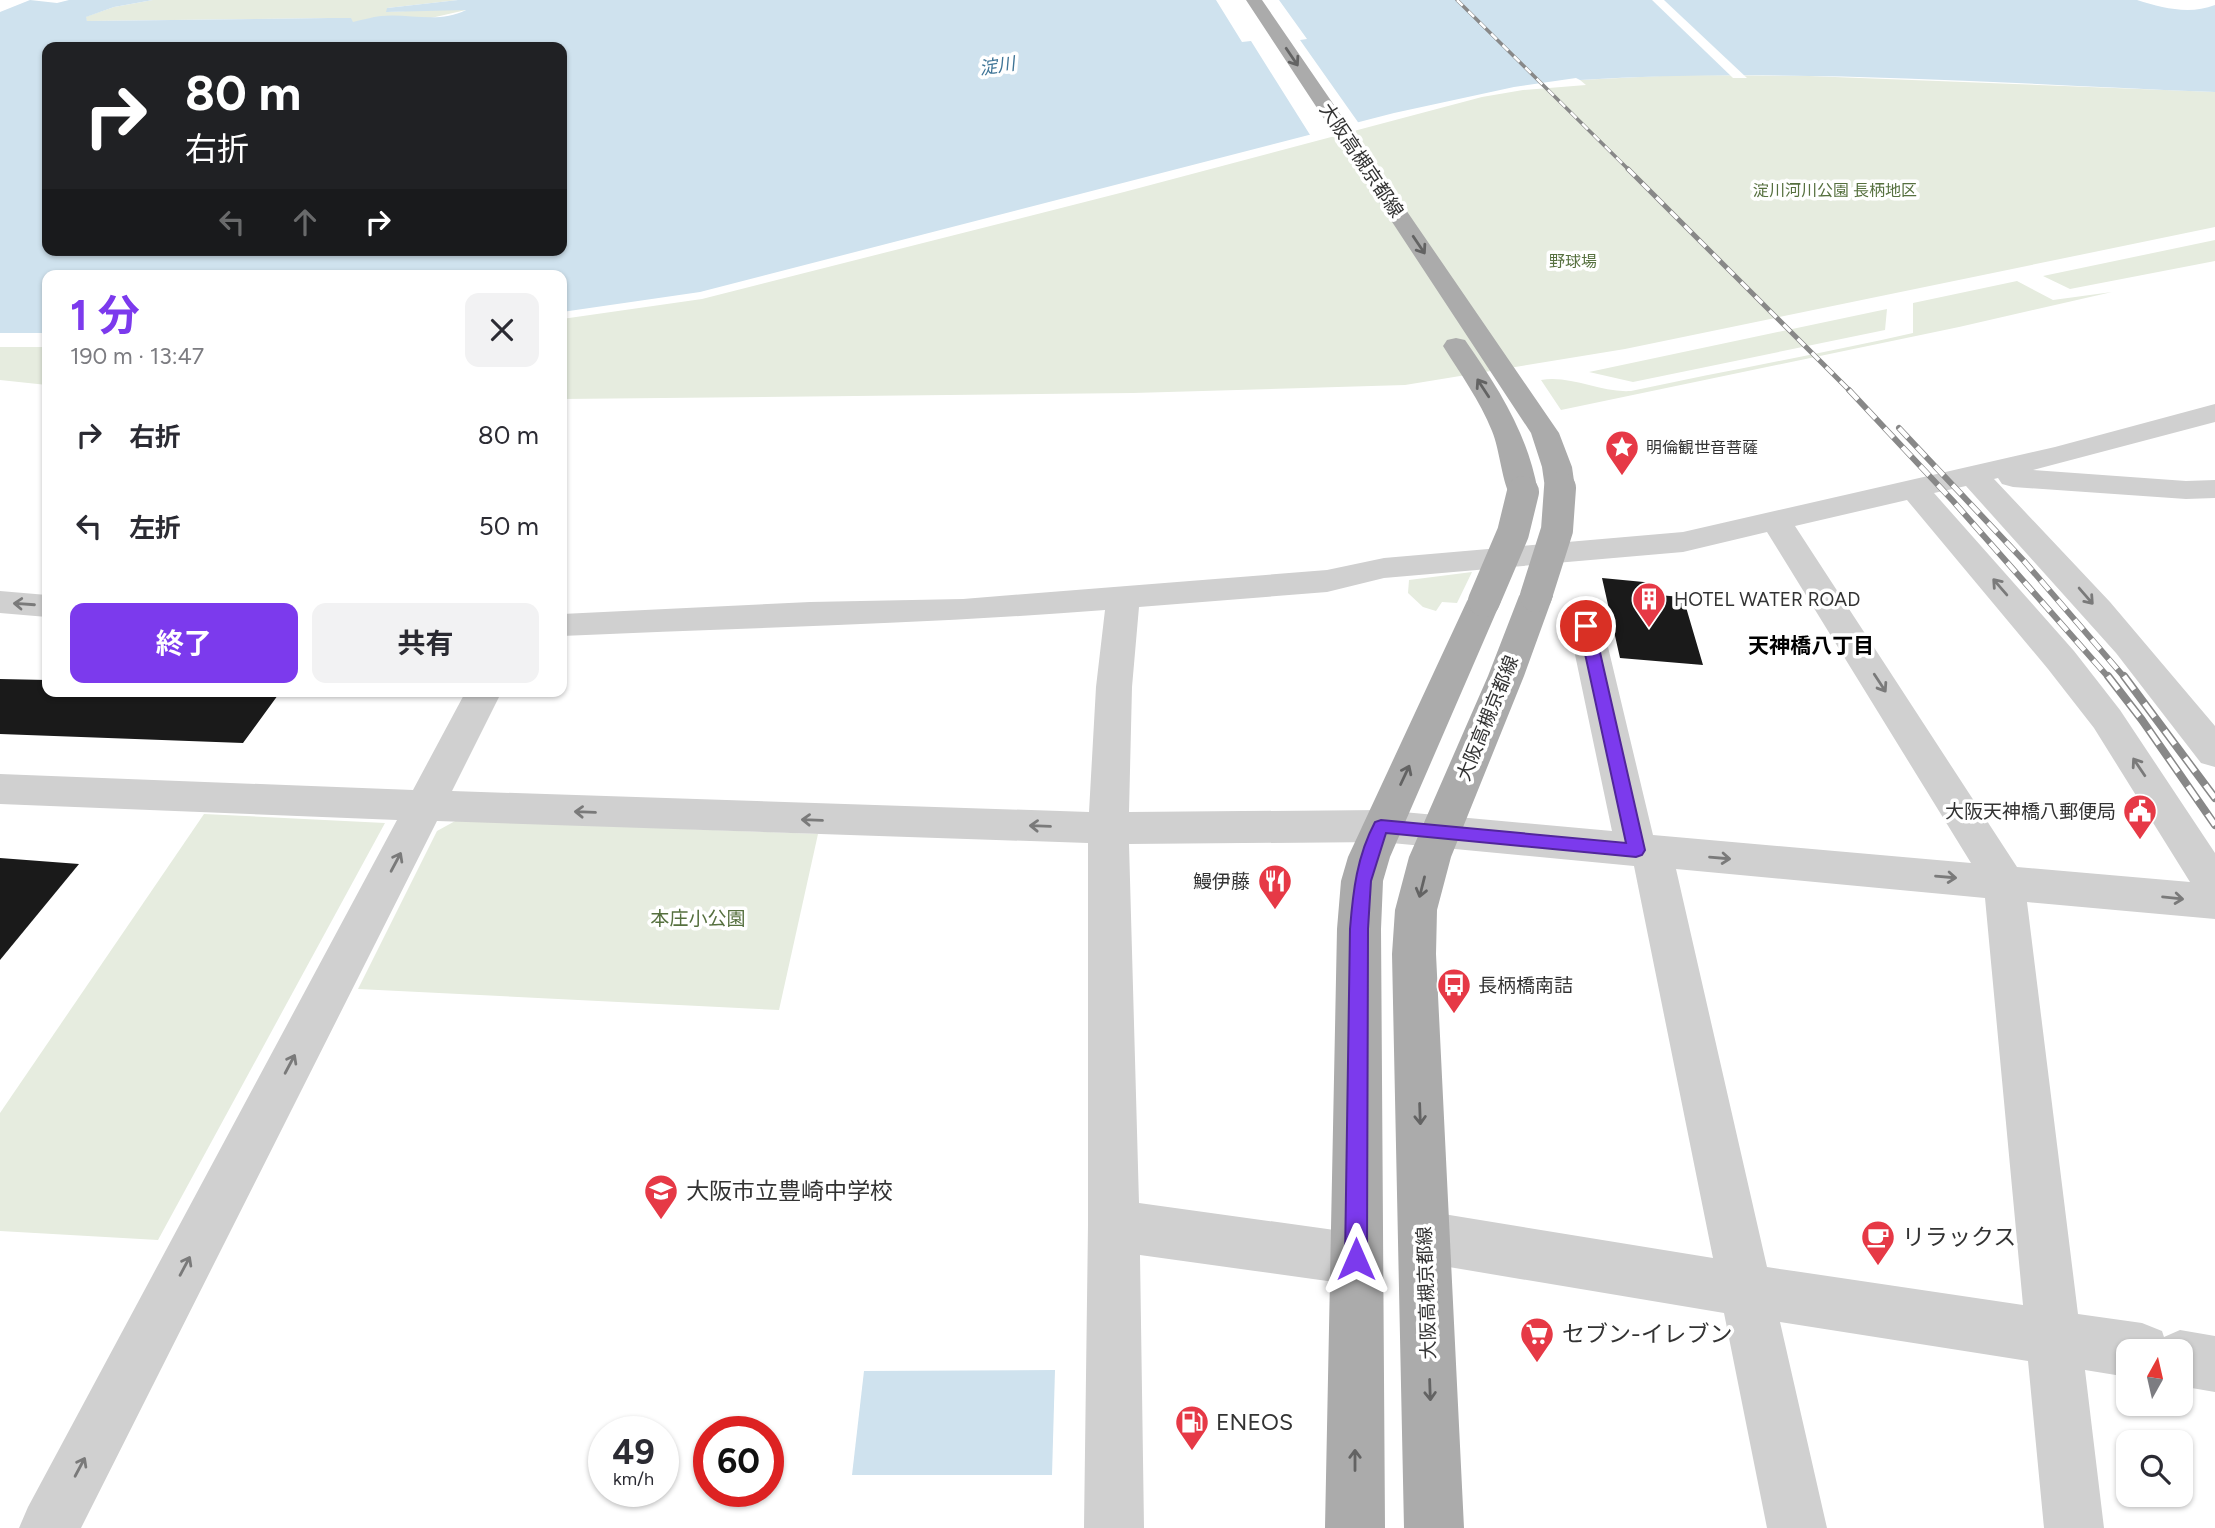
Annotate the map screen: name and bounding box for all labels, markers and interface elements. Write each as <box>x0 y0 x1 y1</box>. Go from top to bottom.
one-way arrow <box>1285 46 1299 66</box>
water label: 淀川 <box>978 52 1018 80</box>
text: 80 m <box>185 63 301 122</box>
icon: right <box>70 70 161 161</box>
street label: 大阪高槻京都線 <box>1315 99 1408 222</box>
text: 右折 <box>185 130 249 168</box>
park label: 淀川河川公園 長柄地区 <box>1753 181 1917 200</box>
icon: left <box>213 203 251 241</box>
icon: ahead <box>286 203 324 241</box>
icon: right <box>359 203 397 241</box>
one-way arrow <box>1412 235 1426 254</box>
park label: 野球場 <box>1549 252 1597 271</box>
text: 1 分 <box>70 290 140 341</box>
button: close <box>465 293 539 367</box>
text: 190 m · 13:47 <box>70 342 204 370</box>
one-way arrow <box>1476 378 1490 398</box>
icon: right <box>70 416 108 454</box>
text: 80 m <box>478 419 539 451</box>
text: 右折 <box>129 421 181 453</box>
place icon: 明倫観世音菩薩 <box>1603 428 1641 477</box>
place label: 明倫観世音菩薩 <box>1646 438 1758 457</box>
icon: left <box>70 507 108 545</box>
text: 50 m <box>479 510 539 542</box>
text: 左折 <box>129 512 181 544</box>
one-way arrow <box>1992 579 2008 597</box>
building icon: HOTEL WATER ROAD <box>1630 580 1668 629</box>
one-way arrow <box>2078 587 2094 605</box>
place label: HOTEL WATER ROAD <box>1674 588 1860 611</box>
pin <box>1556 596 1616 656</box>
one-way arrow <box>13 597 35 610</box>
button: 終了 <box>70 603 298 683</box>
button: 共有 <box>312 603 539 683</box>
icon: arrive <box>1567 607 1605 645</box>
district label: 天神橋八丁目 <box>1748 633 1874 658</box>
street label: 大阪高槻京都線 <box>1452 652 1523 784</box>
one-way arrow <box>1873 673 1887 693</box>
one-way arrow <box>2131 758 2146 777</box>
one-way arrow <box>1399 765 1412 787</box>
public building icon: 大阪天神橋八郵便局 <box>2121 792 2159 841</box>
place label: 大阪天神橋八郵便局 <box>1945 800 2116 823</box>
one-way arrow <box>574 805 597 818</box>
one-way arrow <box>801 813 824 827</box>
one-way arrow <box>1028 820 1051 833</box>
one-way arrow <box>389 852 403 873</box>
one-way arrow <box>1708 852 1730 865</box>
restaurant icon: 鰻伊藤 <box>1256 862 1294 911</box>
place label: 鰻伊藤 <box>1193 870 1250 893</box>
one-way arrow <box>1934 871 1957 884</box>
one-way arrow <box>1415 875 1428 898</box>
one-way arrow <box>2161 892 2184 905</box>
park label: 本庄小公園 <box>650 907 746 930</box>
bus stop icon: 長柄橋南詰 <box>1435 966 1473 1015</box>
place label: 長柄橋南詰 <box>1478 974 1573 997</box>
one-way arrow <box>284 1054 298 1075</box>
one-way arrow <box>1413 1102 1426 1125</box>
school or university icon: 大阪市立豊崎中学校 <box>642 1172 680 1221</box>
place label: 大阪市立豊崎中学校 <box>686 1177 893 1205</box>
cafe icon: リラックス <box>1859 1218 1897 1267</box>
position arrow <box>1319 1222 1393 1296</box>
place label: リラックス <box>1902 1223 2016 1251</box>
street label: 大阪高槻京都線 <box>1413 1226 1440 1360</box>
one-way arrow <box>179 1256 193 1277</box>
supermarket icon: セブン-イレブン <box>1518 1315 1556 1364</box>
place label: セブン-イレブン <box>1562 1320 1733 1348</box>
north arrow <box>2116 1339 2193 1416</box>
map controls <box>2116 1339 2193 1507</box>
one-way arrow <box>1423 1378 1436 1401</box>
fuel station icon: ENEOS <box>1173 1403 1211 1452</box>
place label: ENEOS <box>1216 1408 1293 1436</box>
speed limit sign: 60 <box>693 1416 784 1507</box>
button: search <box>2116 1430 2193 1507</box>
text: 49 <box>612 1431 655 1473</box>
one-way arrow <box>1348 1449 1362 1472</box>
one-way arrow <box>73 1458 87 1478</box>
text: km/h <box>613 1468 654 1490</box>

